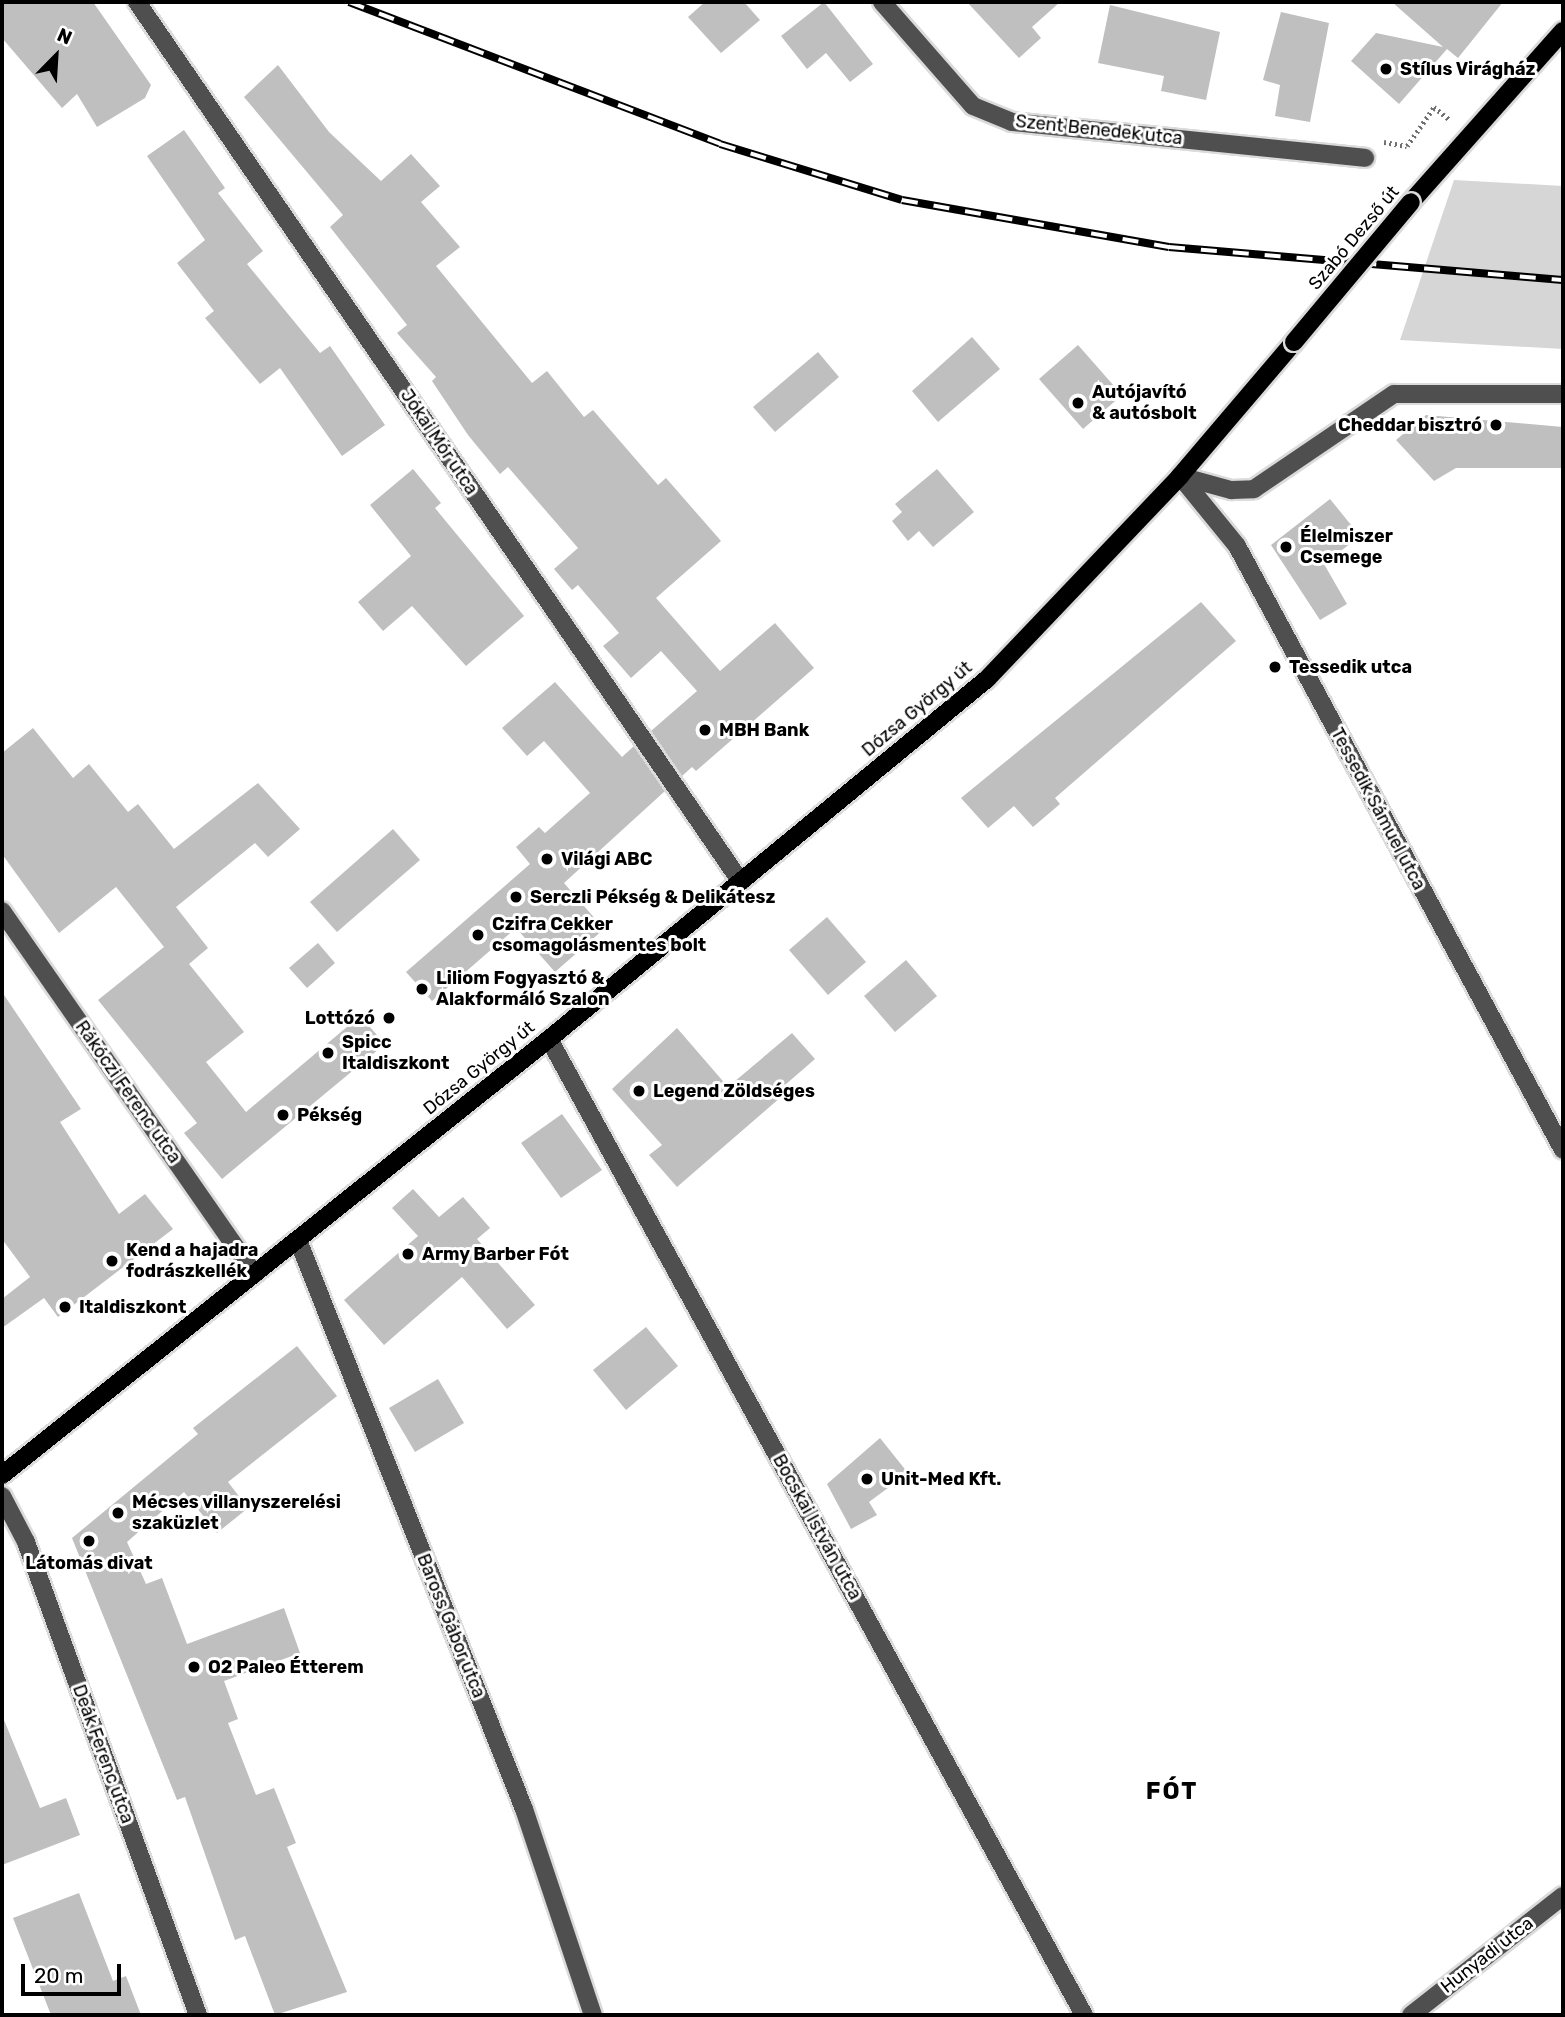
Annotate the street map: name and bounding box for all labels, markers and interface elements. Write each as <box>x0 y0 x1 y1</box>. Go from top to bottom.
north arrow <box>21 21 91 91</box>
text: N <box>54 23 76 50</box>
place label: Stílus Virágház <box>1400 58 1536 80</box>
marker: Stílus Virágház <box>1378 61 1394 77</box>
street label: Szent Benedek utca <box>1014 110 1184 150</box>
street label: Szabó Dezső út <box>1304 182 1404 294</box>
place label: Autójavító & autósbolt <box>1092 382 1197 424</box>
street label: Jókai Mór utca <box>396 385 482 499</box>
marker: Autójavító & autósbolt <box>1070 395 1086 411</box>
place label: Cheddar bisztró <box>1338 414 1482 436</box>
marker: Cheddar bisztró <box>1488 417 1504 433</box>
place label: Élelmiszer Csemege <box>1300 526 1393 568</box>
marker: Élelmiszer Csemege <box>1278 539 1294 555</box>
place label: Tessedik utca <box>1289 656 1412 678</box>
street label: Dózsa György út <box>858 657 976 761</box>
marker: Tessedik utca <box>1267 659 1283 675</box>
place label: MBH Bank <box>719 719 809 741</box>
marker: MBH Bank <box>697 722 713 738</box>
street label: Tessedik Sámuel utca <box>1326 724 1430 894</box>
place label: Világi ABC <box>561 848 653 870</box>
marker: Világi ABC <box>539 851 555 867</box>
place label: Serczli Pékség & Delikátesz <box>530 886 775 908</box>
marker: Serczli Pékség & Delikátesz <box>508 889 524 905</box>
place label: Czifra Cekker csomagolásmentes bolt <box>492 914 706 956</box>
marker: Czifra Cekker csomagolásmentes bolt <box>470 927 486 943</box>
place label: Liliom Fogyasztó & Alakformáló Szalon <box>436 968 610 1010</box>
marker: Liliom Fogyasztó & Alakformáló Szalon <box>414 981 430 997</box>
place label: Lottózó <box>305 1007 375 1029</box>
marker: Lottózó <box>381 1010 397 1026</box>
street label: Dózsa György út <box>419 1016 539 1120</box>
street label: Rákóczi Ferenc utca <box>71 1017 185 1167</box>
place label: Spicc Italdiszkont <box>342 1032 449 1074</box>
marker: Spicc Italdiszkont <box>320 1045 336 1061</box>
place label: Legend Zöldséges <box>653 1080 815 1102</box>
marker: Legend Zöldséges <box>631 1083 647 1099</box>
place label: Pékség <box>297 1104 362 1126</box>
marker: Pékség <box>275 1107 291 1123</box>
place label: Kend a hajadra fodrászkellék <box>126 1240 258 1282</box>
place label: Army Barber Fót <box>422 1243 570 1265</box>
marker: Army Barber Fót <box>400 1246 416 1262</box>
marker: Kend a hajadra fodrászkellék <box>104 1253 120 1269</box>
place label: Italdiszkont <box>79 1296 186 1318</box>
marker: Italdiszkont <box>57 1299 73 1315</box>
street label: Bocskai István utca <box>768 1450 866 1604</box>
place label: Unit-Med Kft. <box>881 1468 1001 1490</box>
marker: Unit-Med Kft. <box>859 1471 875 1487</box>
place label: Mécses villanyszerelési szaküzlet <box>132 1492 341 1534</box>
marker: Mécses villanyszerelési szaküzlet <box>110 1505 126 1521</box>
marker: Látomás divat <box>81 1533 97 1549</box>
street label: Baross Gábor utca <box>412 1551 490 1701</box>
place label: Látomás divat <box>25 1552 153 1574</box>
place label: O2 Paleo Étterem <box>208 1656 364 1678</box>
marker: O2 Paleo Étterem <box>186 1659 202 1675</box>
street label: Deák Ferenc utca <box>68 1682 138 1826</box>
district label: FÓT <box>1146 1778 1198 1806</box>
street label: Hunyadi utca <box>1437 1912 1537 1998</box>
scale bar <box>24 1951 124 1995</box>
text: 20 m <box>34 1963 83 1988</box>

